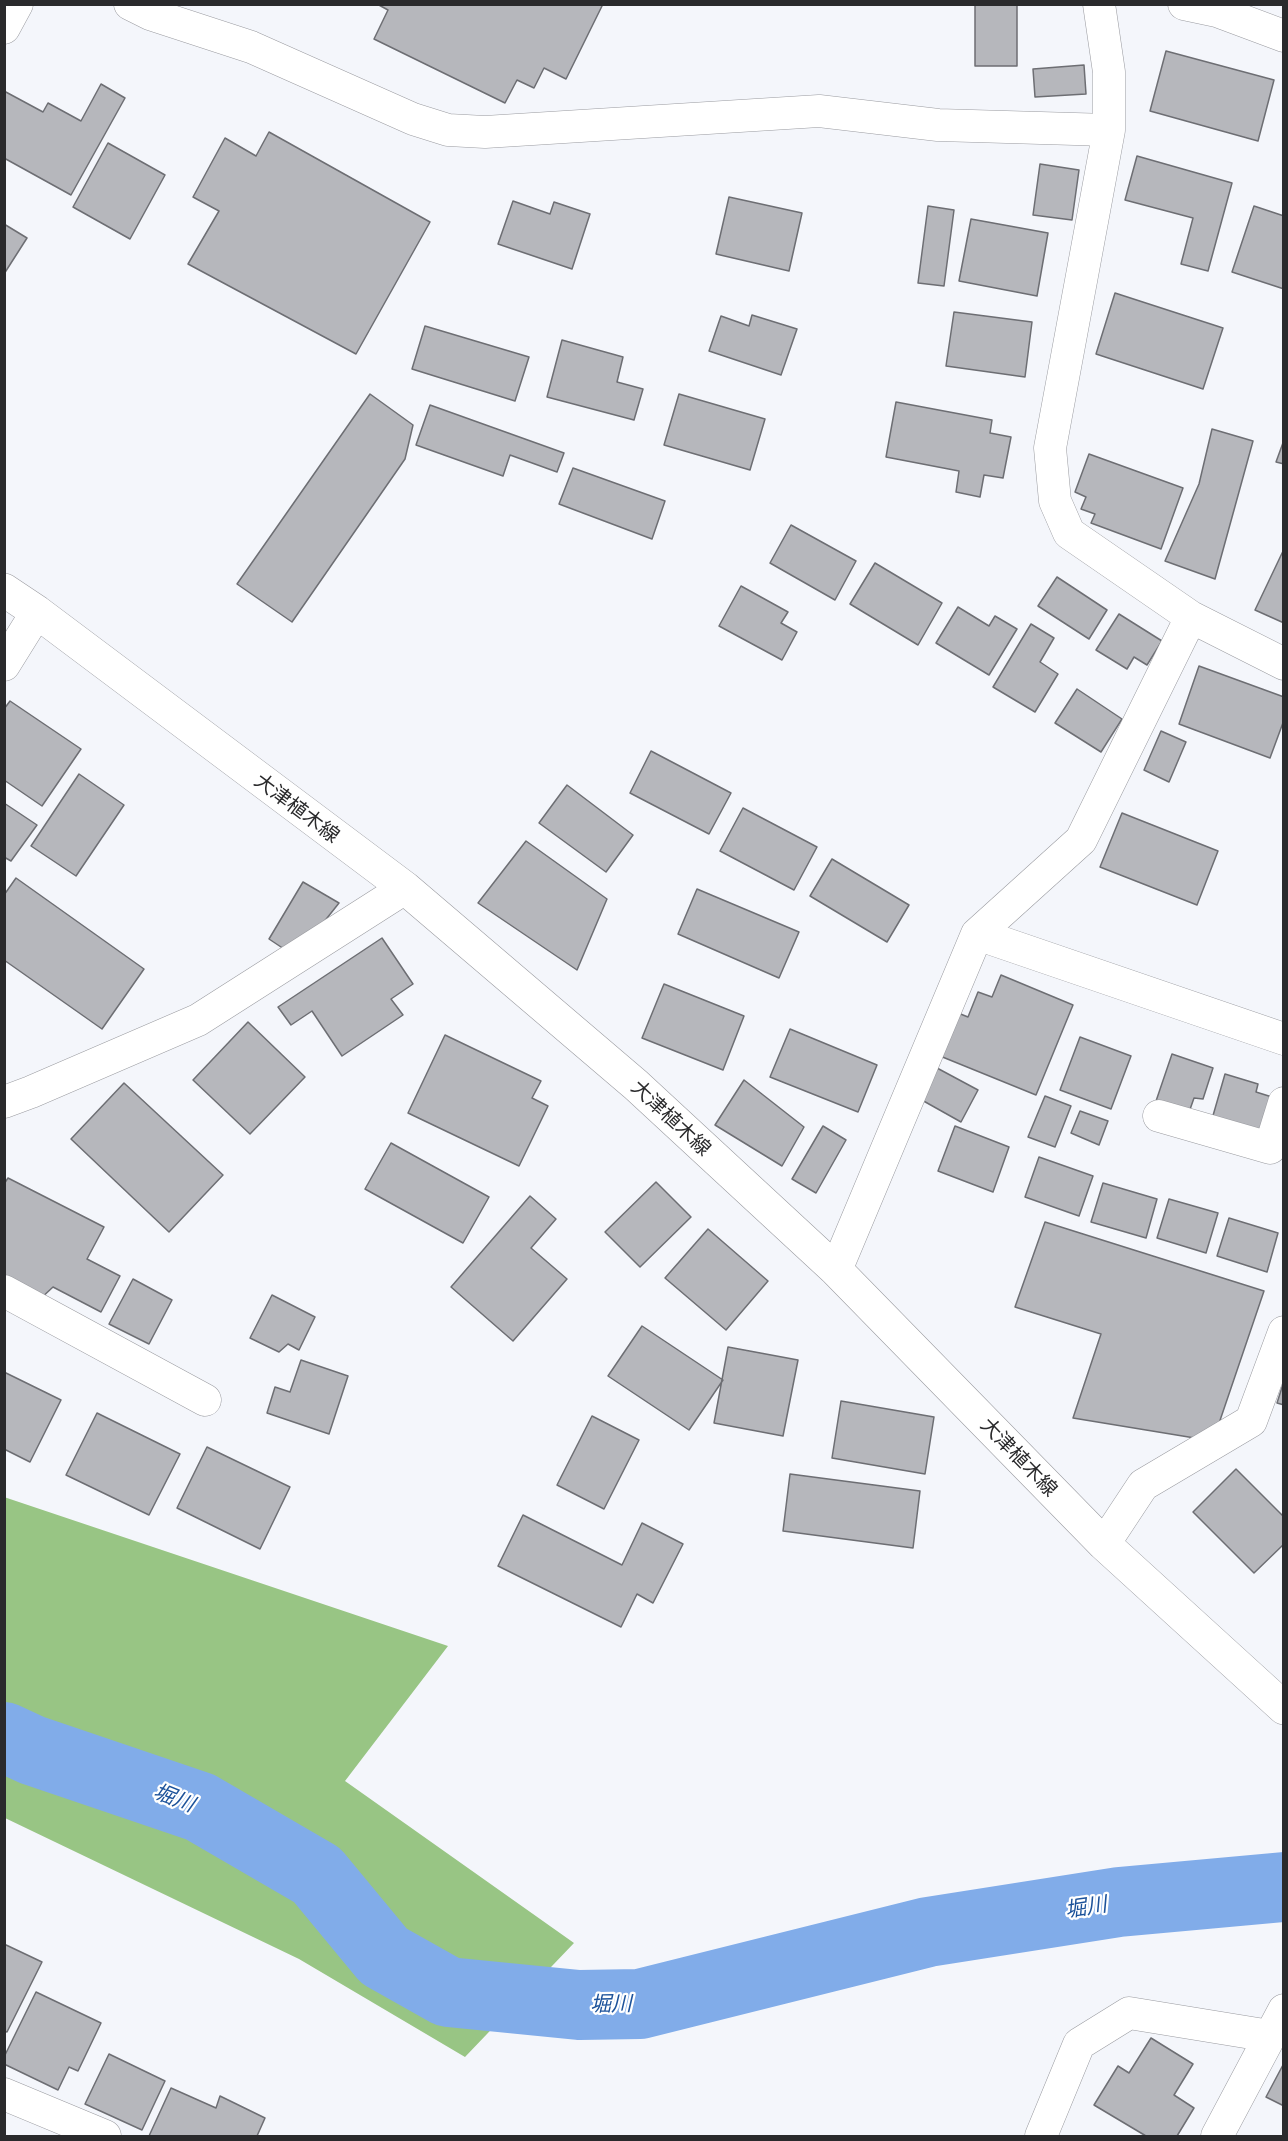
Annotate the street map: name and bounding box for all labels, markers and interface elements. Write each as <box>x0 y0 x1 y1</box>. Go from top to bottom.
street label: 大津植木線 <box>250 768 344 848</box>
street label: 大津植木線 <box>626 1075 716 1161</box>
street label: 大津植木線 <box>976 1413 1062 1501</box>
water label: 堀川 <box>150 1779 198 1817</box>
water label: 堀川 <box>1063 1891 1109 1923</box>
water label: 堀川 <box>590 1991 632 2017</box>

